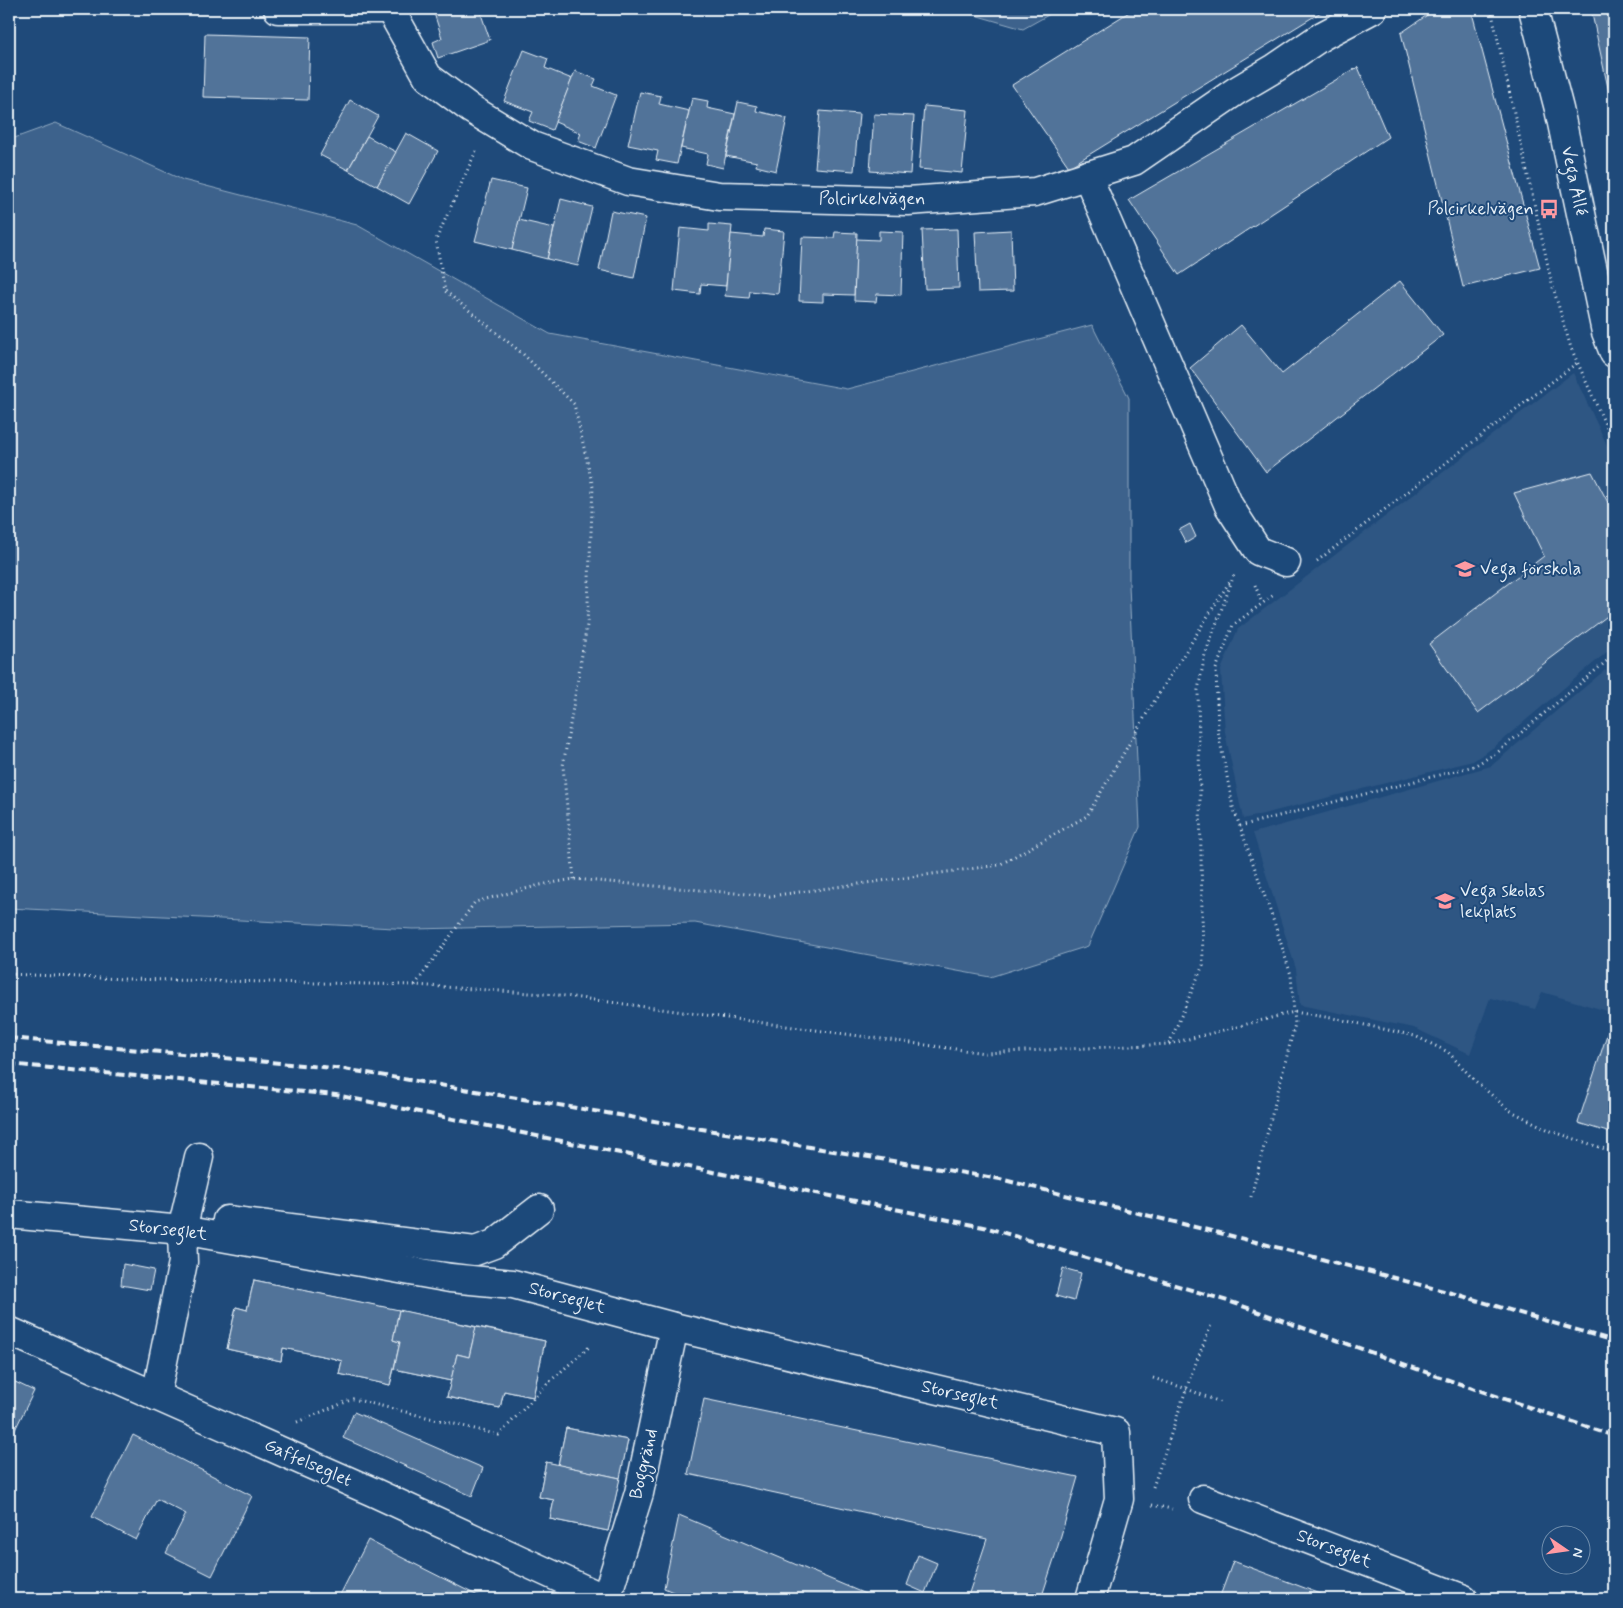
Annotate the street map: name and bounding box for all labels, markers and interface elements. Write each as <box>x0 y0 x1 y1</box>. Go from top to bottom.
street label: Vega Allé <box>1553 144 1593 218</box>
street label: Polcirkelvägen <box>819 187 925 211</box>
place label: Polcirkelvägen <box>1427 197 1534 221</box>
bus stop icon: Polcirkelvägen <box>1538 198 1560 220</box>
place label: Vega förskola <box>1480 557 1581 583</box>
school or university icon: Vega förskola <box>1454 558 1476 580</box>
place label: Vega skolas lekplats <box>1460 879 1545 924</box>
school or university icon: Vega skolas lekplats <box>1434 890 1456 912</box>
street label: Storseglet <box>127 1213 209 1249</box>
street label: Storseglet <box>525 1276 608 1322</box>
street label: Storseglet <box>919 1374 1001 1418</box>
street label: Boggränd <box>624 1426 666 1502</box>
street label: Gaffelseglet <box>260 1433 356 1494</box>
street label: Storseglet <box>1292 1524 1375 1576</box>
north arrow <box>1540 1526 1590 1576</box>
text: N <box>1568 1546 1588 1559</box>

